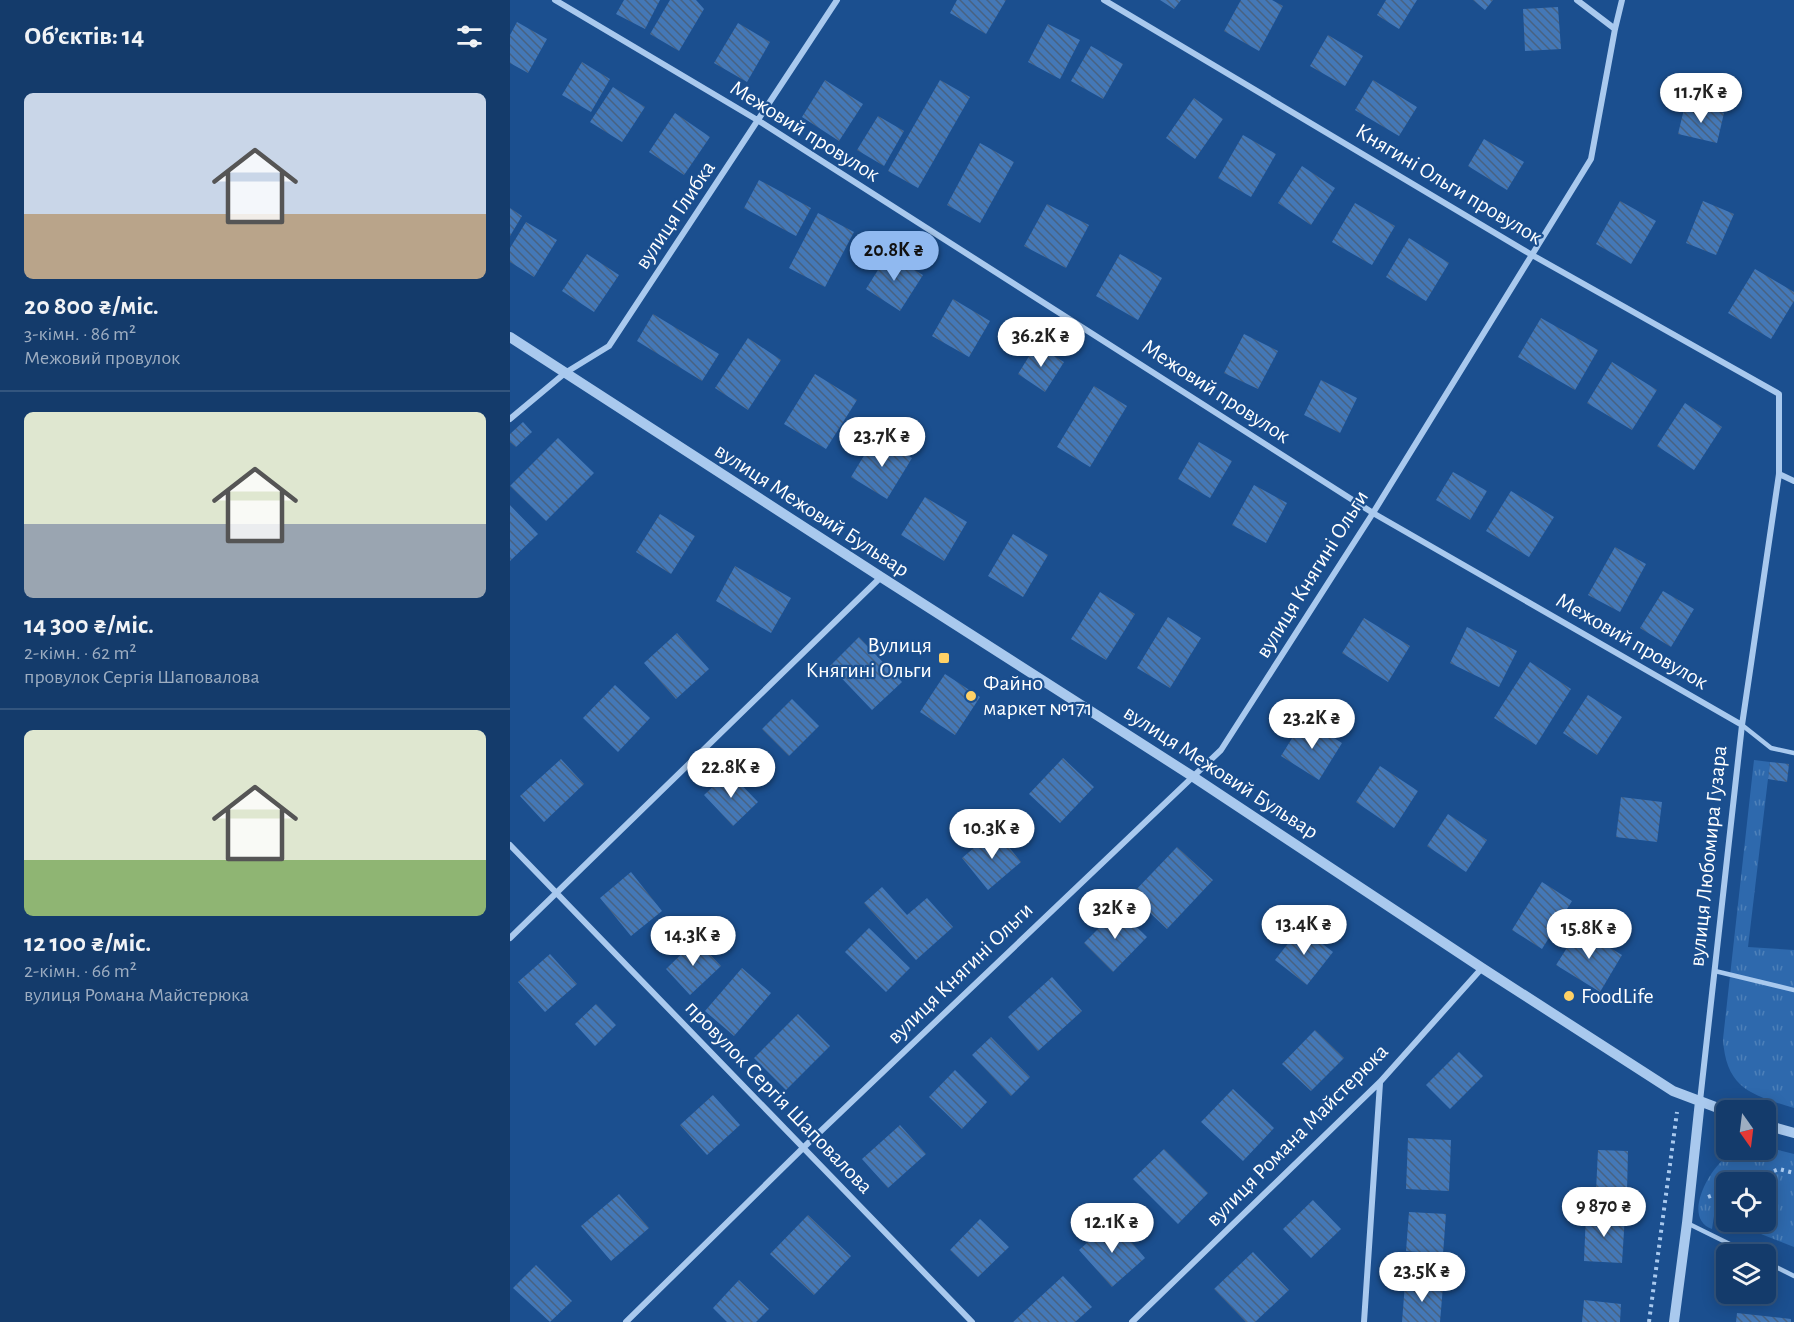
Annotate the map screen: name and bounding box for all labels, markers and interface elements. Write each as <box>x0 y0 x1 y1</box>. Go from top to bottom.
icon: filters <box>453 20 486 53</box>
text: Об’єктів: 14 <box>24 23 144 49</box>
pin: 11.7K ₴ <box>1646 73 1756 124</box>
street label: Межовий провулок <box>726 76 884 186</box>
text: 11.7K ₴ <box>1674 82 1728 102</box>
street label: Княгині Ольги провулок <box>1352 120 1546 248</box>
icon: home <box>201 132 309 240</box>
street label: вулиця Глибка <box>631 157 719 273</box>
pin: 20.8K ₴ <box>839 231 949 282</box>
text: 20.8K ₴ <box>864 240 924 260</box>
text: 20 800 ₴/міс. <box>24 293 159 319</box>
pin: 36.2K ₴ <box>986 317 1096 368</box>
text: 3-кімн. · 86 m² <box>24 324 136 344</box>
text: 36.2K ₴ <box>1012 326 1070 346</box>
street label: Межовий провулок <box>1138 335 1294 447</box>
text: Межовий провулок <box>24 348 180 368</box>
pin: 23.7K ₴ <box>827 417 937 468</box>
text: 23.7K ₴ <box>853 426 911 446</box>
street label: вулиця Межовий Бульвар <box>711 439 913 581</box>
icon: home <box>201 451 309 559</box>
street label: вулиця Княгині Ольги <box>1252 486 1372 662</box>
street label: Межовий провулок <box>1552 589 1712 693</box>
text: 14 300 ₴/міс. <box>24 612 154 638</box>
place label: Вулиця Княгині Ольги <box>805 634 932 681</box>
text: 2-кімн. · 62 m² <box>24 643 136 663</box>
marker: Вулиця Княгині Ольги <box>937 651 951 665</box>
text: провулок Сергія Шаповалова <box>24 667 260 687</box>
place label: Файно маркет №171 <box>983 672 1093 719</box>
marker: Файно маркет №171 <box>964 689 978 703</box>
pin: 23.2K ₴ <box>1257 699 1367 750</box>
street label: вулиця Межовий Бульвар <box>1120 701 1322 843</box>
text: 23.2K ₴ <box>1283 708 1341 728</box>
street label: вулиця Любомира Гузара <box>1685 744 1731 968</box>
pin: 22.8K ₴ <box>676 748 786 799</box>
text: 22.8K ₴ <box>701 757 761 777</box>
icon: home <box>201 769 309 877</box>
pin: 10.3K ₴ <box>937 809 1047 860</box>
text: 10.3K ₴ <box>963 818 1021 838</box>
pin: 32K ₴ <box>1073 889 1157 940</box>
street label: вулиця Княгині Ольги <box>883 898 1037 1048</box>
text: 32K ₴ <box>1093 898 1137 918</box>
pin: 13.4K ₴ <box>1249 905 1359 956</box>
pin: 15.8K ₴ <box>1534 909 1644 960</box>
text: 13.4K ₴ <box>1276 914 1332 934</box>
pin: 14.3K ₴ <box>638 916 748 967</box>
text: 15.8K ₴ <box>1561 918 1617 938</box>
text: 14.3K ₴ <box>665 925 721 945</box>
text: 12 100 ₴/міс. <box>24 930 151 956</box>
text: 2-кімн. · 66 m² <box>24 961 137 981</box>
text: вулиця Романа Майстерюка <box>24 985 249 1005</box>
place label: FoodLife <box>1581 985 1654 1007</box>
marker: FoodLife <box>1562 989 1576 1003</box>
street label: провулок Сергія Шаповалова <box>681 996 877 1198</box>
street label: вулиця Романа Майстерюка <box>1202 1040 1392 1230</box>
north arrow <box>1716 1100 1776 1160</box>
map controls <box>1716 1100 1776 1304</box>
button: locate <box>1716 1172 1776 1232</box>
pin: 9 870 ₴ <box>1549 1187 1659 1238</box>
text: 9 870 ₴ <box>1576 1196 1632 1216</box>
pin: 12.1K ₴ <box>1057 1203 1167 1254</box>
text: 12.1K ₴ <box>1085 1212 1139 1232</box>
button: layers <box>1716 1244 1776 1304</box>
pin: 23.5K ₴ <box>1367 1252 1477 1303</box>
text: 23.5K ₴ <box>1393 1261 1451 1281</box>

